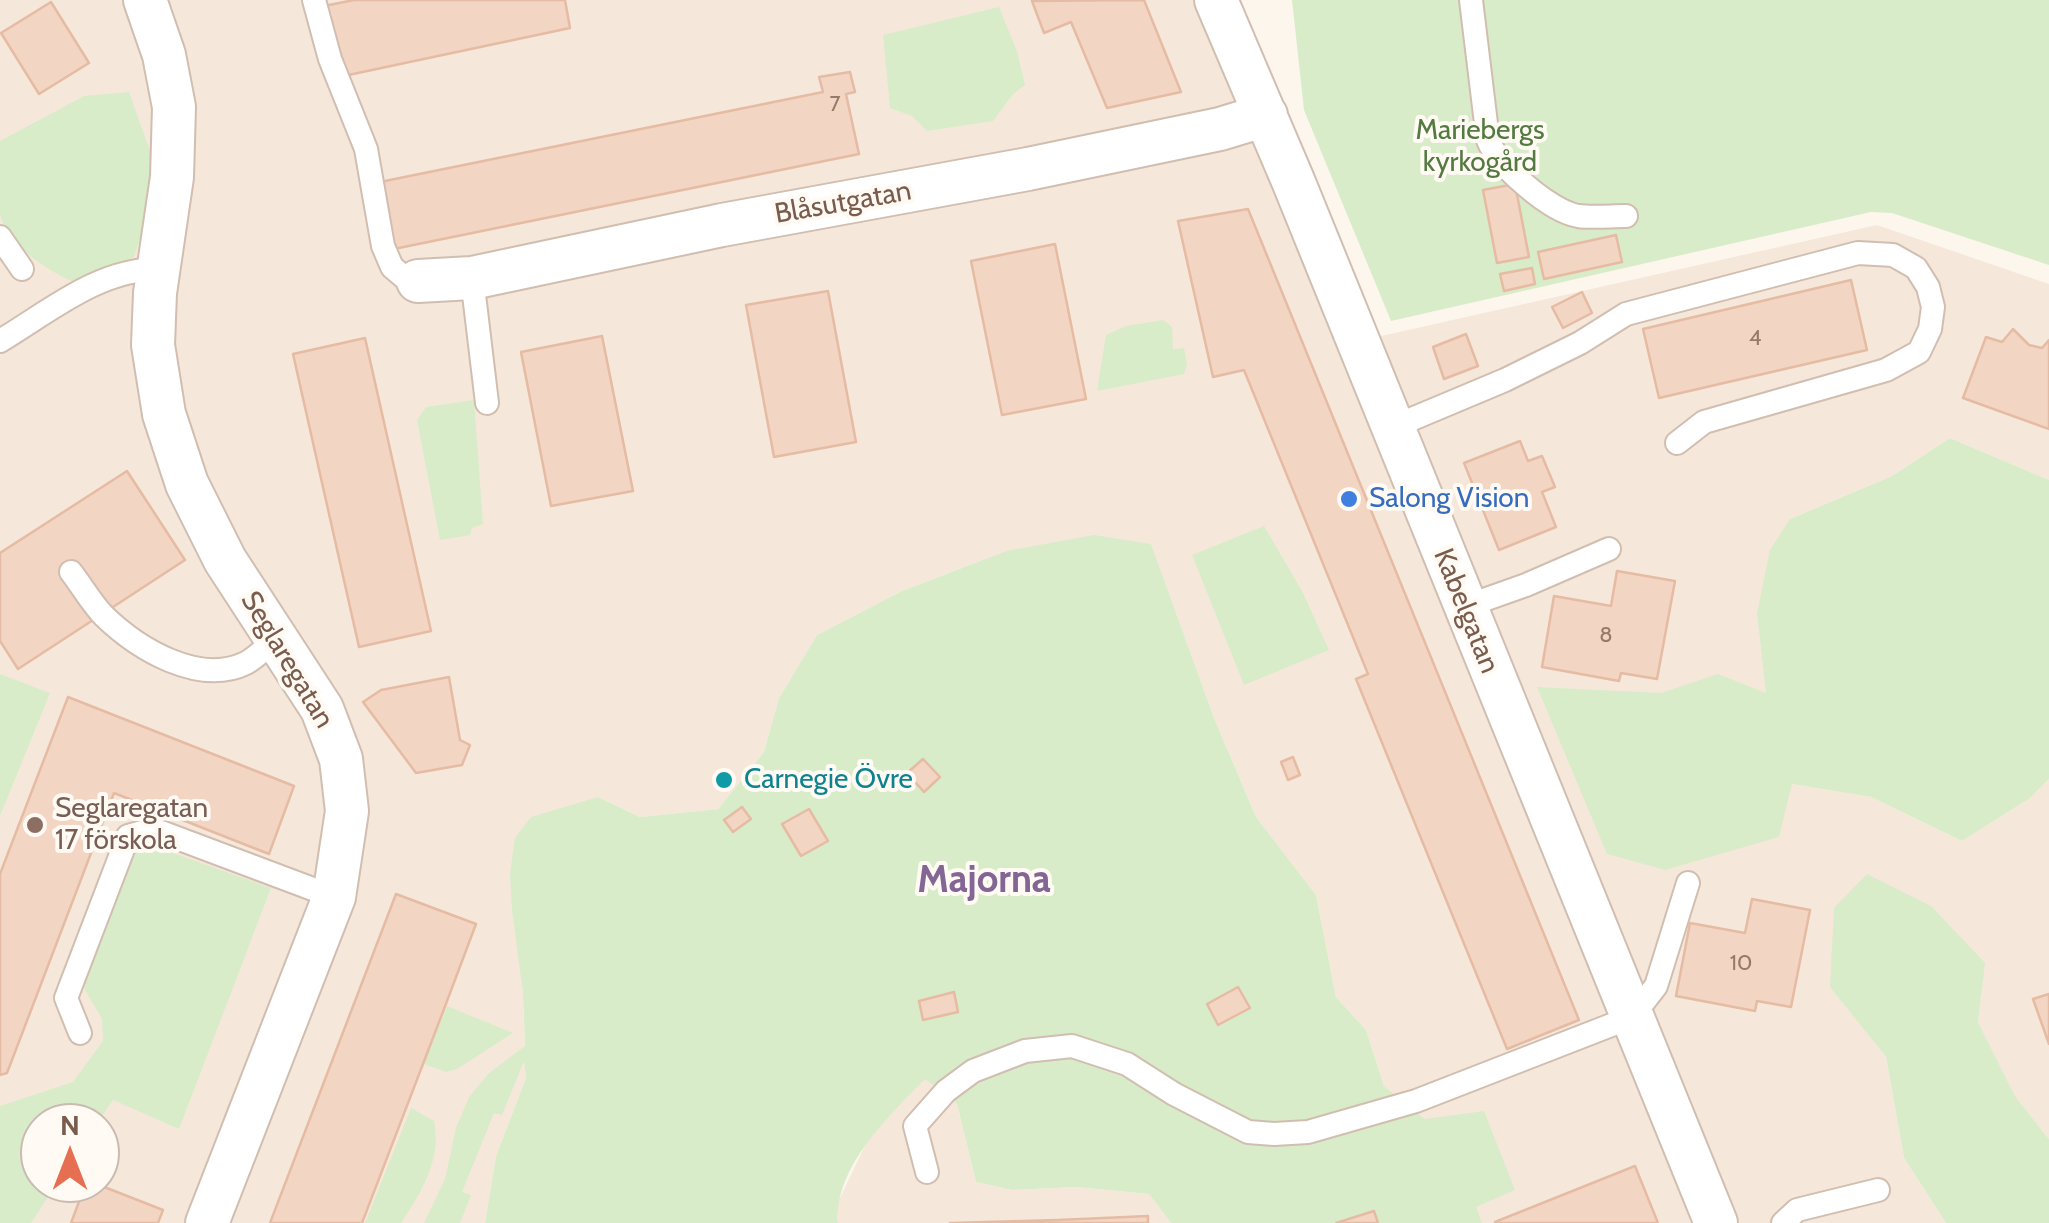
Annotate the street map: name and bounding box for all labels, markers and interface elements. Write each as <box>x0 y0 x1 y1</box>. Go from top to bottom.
house number: 7 <box>829 92 841 118</box>
park label: Mariebergs kyrkogård <box>1415 114 1545 180</box>
street label: Blåsutgatan <box>772 174 914 232</box>
house number: 4 <box>1749 326 1761 352</box>
place label: Salong Vision <box>1369 482 1529 516</box>
marker: Salong Vision <box>1338 488 1360 510</box>
street label: Kabelgatan <box>1426 544 1506 678</box>
street label: Seglaregatan <box>233 586 341 734</box>
house number: 8 <box>1599 623 1613 649</box>
place label: Carnegie Övre <box>744 763 913 797</box>
marker: Carnegie Övre <box>713 769 735 791</box>
place label: Seglaregatan 17 förskola <box>55 792 208 858</box>
marker: Seglaregatan 17 förskola <box>24 814 46 836</box>
district label: Majorna <box>917 858 1051 904</box>
house number: 10 <box>1730 951 1752 977</box>
north arrow <box>20 1103 120 1203</box>
text: N <box>60 1108 80 1142</box>

